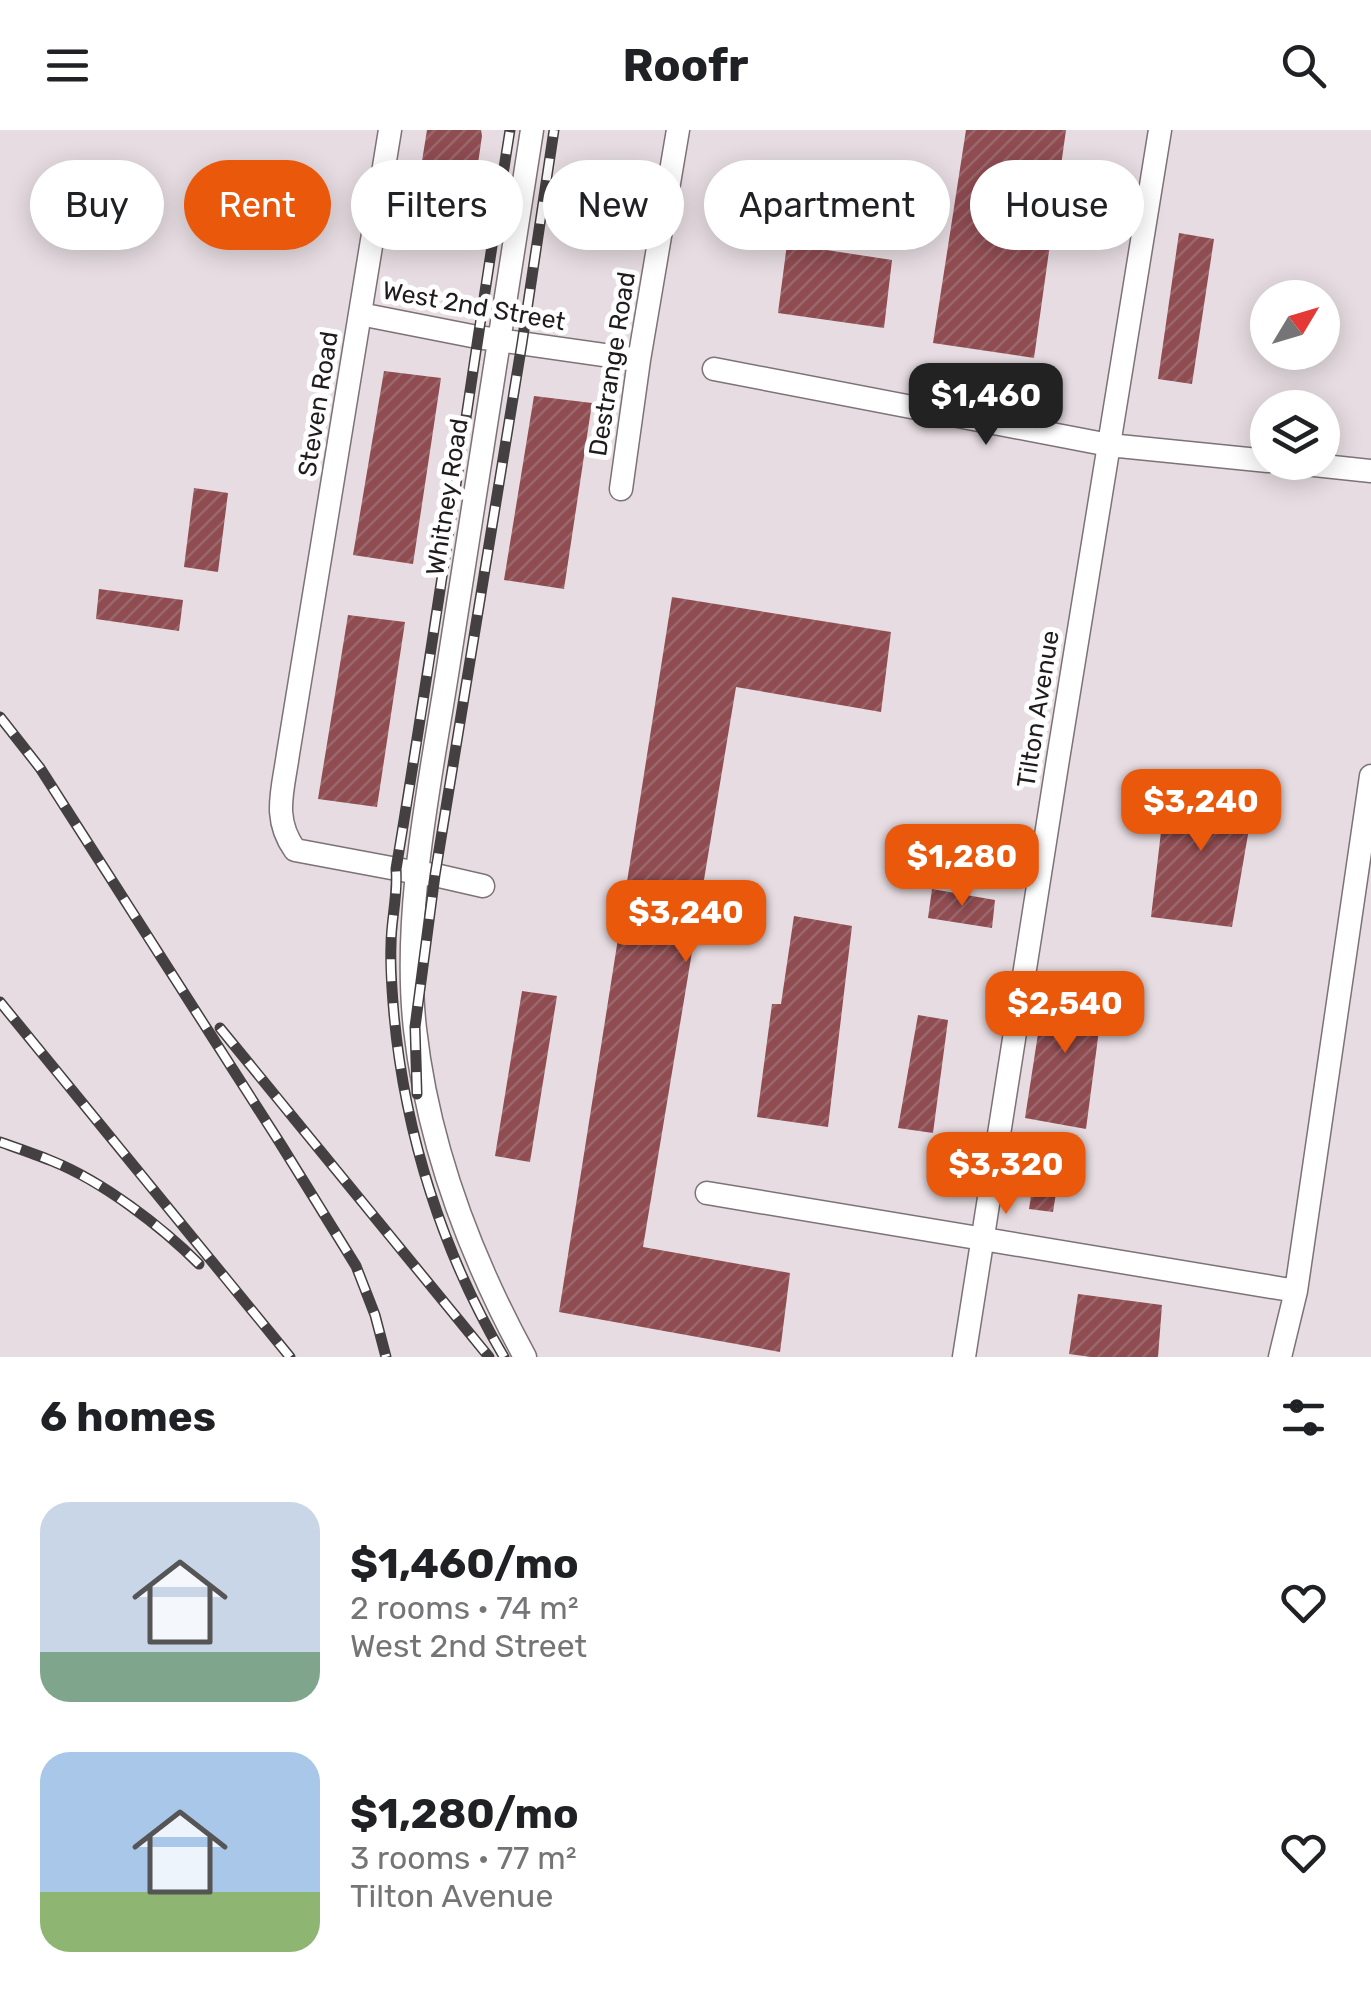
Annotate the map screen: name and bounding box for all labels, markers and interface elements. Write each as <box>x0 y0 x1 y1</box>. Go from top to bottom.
icon: menu <box>40 38 95 93</box>
icon: search <box>1276 38 1331 93</box>
text: Roofr <box>623 39 748 92</box>
chip: Buy <box>30 160 164 250</box>
chip: Rent <box>184 160 331 250</box>
chip: Filters <box>351 160 523 250</box>
chip: New <box>543 160 684 250</box>
chip: Apartment <box>704 160 950 250</box>
chip: House <box>970 160 1144 250</box>
street label: Destrange Road <box>583 270 641 458</box>
street label: West 2nd Street <box>380 276 568 336</box>
north arrow <box>1250 280 1340 370</box>
map controls <box>1250 280 1340 480</box>
street label: Steven Road <box>292 329 344 479</box>
pin: $1,460 <box>905 363 1067 448</box>
text: $1,460 <box>931 376 1041 414</box>
button: layers <box>1250 390 1340 480</box>
street label: Whitney Road <box>420 417 474 577</box>
street label: Tilton Avenue <box>1011 628 1065 790</box>
pin: $3,240 <box>1120 769 1282 854</box>
text: $3,240 <box>1143 782 1259 820</box>
pin: $1,280 <box>881 824 1043 909</box>
text: $1,280 <box>907 837 1017 875</box>
pin: $3,240 <box>605 880 767 965</box>
text: $3,240 <box>628 893 744 931</box>
pin: $2,540 <box>984 971 1146 1056</box>
text: $2,540 <box>1007 984 1123 1022</box>
pin: $3,320 <box>925 1132 1087 1217</box>
text: $3,320 <box>948 1145 1064 1183</box>
icon: filters <box>1276 1390 1331 1445</box>
text: 6 homes <box>40 1392 216 1442</box>
text: $1,460/mo <box>350 1539 579 1589</box>
icon: home <box>120 1542 240 1662</box>
icon: heart <box>1276 1575 1331 1630</box>
text: 2 rooms · 74 m² <box>350 1589 579 1627</box>
text: West 2nd Street <box>350 1627 587 1665</box>
text: $1,280/mo <box>350 1789 579 1839</box>
icon: home <box>120 1792 240 1912</box>
icon: heart <box>1276 1825 1331 1880</box>
text: 3 rooms · 77 m² <box>350 1839 577 1877</box>
text: Tilton Avenue <box>350 1877 553 1915</box>

